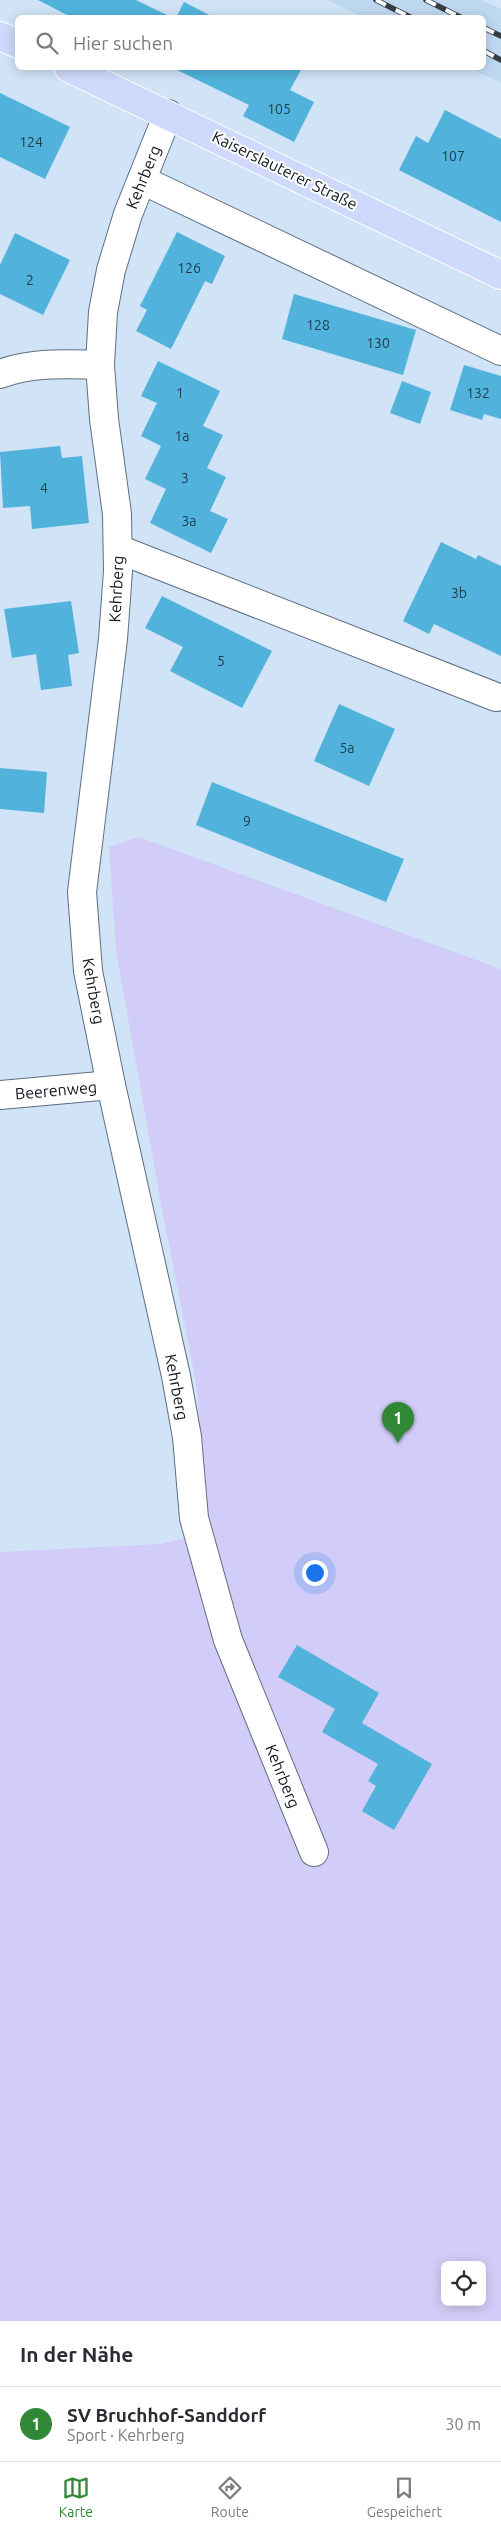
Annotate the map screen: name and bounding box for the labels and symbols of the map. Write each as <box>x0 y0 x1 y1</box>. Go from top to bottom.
house number: 105 <box>267 101 291 117</box>
street label: Kaiserslauterer Straße <box>209 127 361 213</box>
house number: 124 <box>19 134 43 150</box>
street label: Kehrberg <box>122 143 164 211</box>
house number: 107 <box>441 148 465 164</box>
house number: 126 <box>177 260 201 276</box>
house number: 2 <box>26 272 34 288</box>
house number: 128 <box>306 317 330 333</box>
house number: 130 <box>366 335 390 351</box>
house number: 1 <box>176 385 184 401</box>
house number: 132 <box>466 385 490 401</box>
house number: 1a <box>174 428 190 444</box>
house number: 3 <box>181 470 189 486</box>
house number: 4 <box>40 480 48 496</box>
house number: 3a <box>181 513 197 529</box>
street label: Kehrberg <box>105 555 127 623</box>
house number: 3b <box>451 585 467 601</box>
house number: 5 <box>217 653 225 669</box>
house number: 5a <box>339 740 355 756</box>
house number: 9 <box>243 813 251 829</box>
street label: Kehrberg <box>79 956 109 1026</box>
street label: Beerenweg <box>14 1077 98 1103</box>
street label: Kehrberg <box>162 1352 192 1422</box>
pin: 1 <box>382 1402 414 1443</box>
your location <box>302 1560 328 1586</box>
street label: Kehrberg <box>262 1742 304 1810</box>

